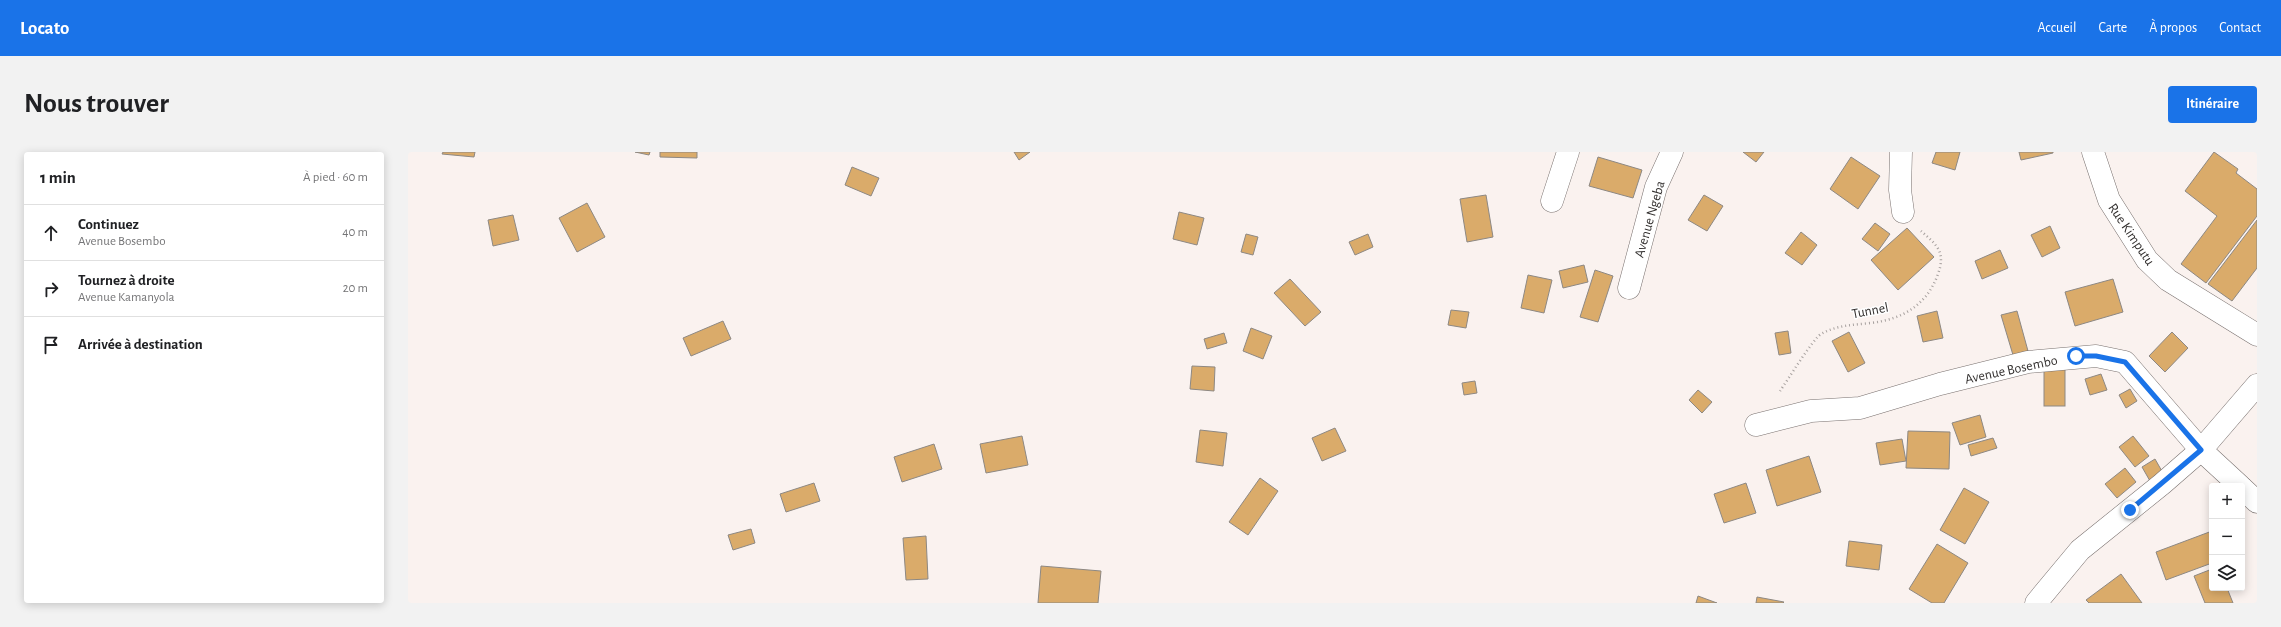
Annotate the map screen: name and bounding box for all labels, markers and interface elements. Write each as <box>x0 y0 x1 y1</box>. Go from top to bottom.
text: Locato <box>20 19 69 38</box>
text: Accueil <box>2037 21 2076 35</box>
text: Carte <box>2098 21 2127 35</box>
text: À propos <box>2149 21 2197 35</box>
text: Contact <box>2219 21 2261 35</box>
button: Itinéraire <box>2168 86 2257 123</box>
text: Nous trouver <box>24 90 169 118</box>
text: 1 min <box>40 169 76 186</box>
text: À pied · 60 m <box>303 171 368 184</box>
street label: Avenue Ngeba <box>1632 179 1668 259</box>
street label: Rue Kimputu <box>2105 201 2157 268</box>
text: Continuez <box>78 217 139 232</box>
icon: ahead <box>40 222 62 244</box>
text: 40 m <box>342 226 368 239</box>
text: Avenue Bosembo <box>78 235 166 248</box>
text: Tournez à droite <box>78 273 175 288</box>
icon: right <box>40 278 62 300</box>
text: 20 m <box>343 282 368 295</box>
text: Avenue Kamanyola <box>78 291 175 304</box>
street label: Tunnel <box>1851 301 1890 321</box>
icon: arrive <box>40 334 62 356</box>
text: Arrivée à destination <box>78 337 203 352</box>
route start <box>2067 347 2085 365</box>
street label: Avenue Bosembo <box>1964 353 2059 387</box>
map controls <box>2209 483 2245 591</box>
button: + <box>2209 483 2245 519</box>
route end <box>2121 501 2139 519</box>
button: − <box>2209 519 2245 555</box>
button: layers <box>2209 555 2245 591</box>

